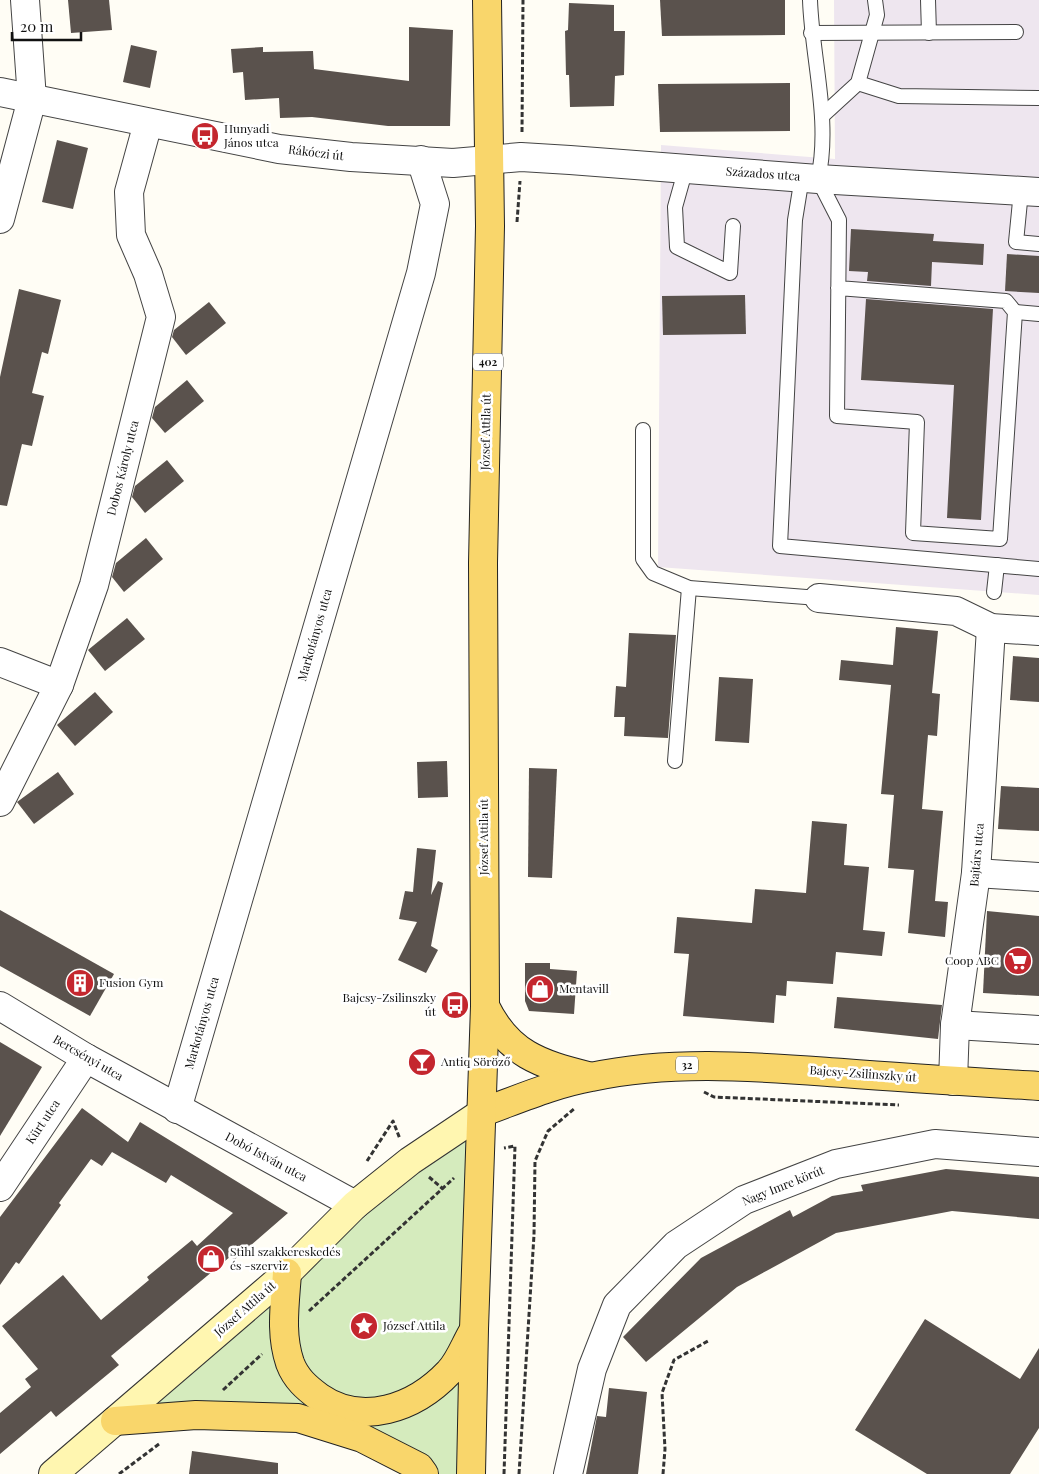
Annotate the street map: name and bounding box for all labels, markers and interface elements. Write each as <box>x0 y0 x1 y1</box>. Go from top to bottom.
scale bar <box>12 10 81 42</box>
text: 20 m <box>20 16 54 36</box>
place label: Hunyadi János utca <box>223 120 279 150</box>
bus stop icon: Hunyadi János utca <box>190 121 220 151</box>
street label: Rákóczi út <box>287 141 346 163</box>
street label: Százados utca <box>725 162 801 184</box>
road number: 402 <box>473 354 503 371</box>
street label: József Attila út <box>476 393 494 471</box>
street label: Dobos Károly utca <box>102 418 142 517</box>
street label: Markotányos utca <box>293 587 335 683</box>
street label: József Attila út <box>475 798 491 876</box>
street label: Bajtárs utca <box>965 823 987 887</box>
supermarket icon: Coop ABC <box>1003 946 1033 976</box>
place label: Coop ABC <box>945 952 999 968</box>
building icon: Fusion Gym <box>65 968 95 998</box>
place label: Fusion Gym <box>99 974 164 990</box>
shop icon: Mentavill <box>525 974 555 1004</box>
street label: Markotányos utca <box>180 975 222 1071</box>
place label: Mentavill <box>559 980 609 996</box>
place label: Bajcsy-Zsilinszky út <box>342 989 437 1019</box>
bus stop icon: Bajcsy-Zsilinszky út <box>440 990 470 1020</box>
street label: Bercsényi utca <box>50 1031 127 1084</box>
bar icon: Antiq Söröző <box>407 1047 437 1077</box>
place label: Antiq Söröző <box>440 1053 511 1069</box>
road number: 32 <box>676 1056 698 1074</box>
street label: Bajcsy-Zsilinszky út <box>809 1061 918 1085</box>
street label: Kürt utca <box>21 1096 63 1147</box>
street label: Dobó István utca <box>223 1128 310 1184</box>
street label: Nagy Imre körút <box>739 1161 827 1209</box>
place label: Stihl szakkereskedés és -szerviz <box>230 1243 341 1273</box>
shop icon: Stihl szakkereskedés és -szerviz <box>196 1244 226 1274</box>
street label: József Attila út <box>209 1277 279 1340</box>
place icon: József Attila <box>349 1311 379 1341</box>
place label: József Attila <box>382 1317 446 1333</box>

